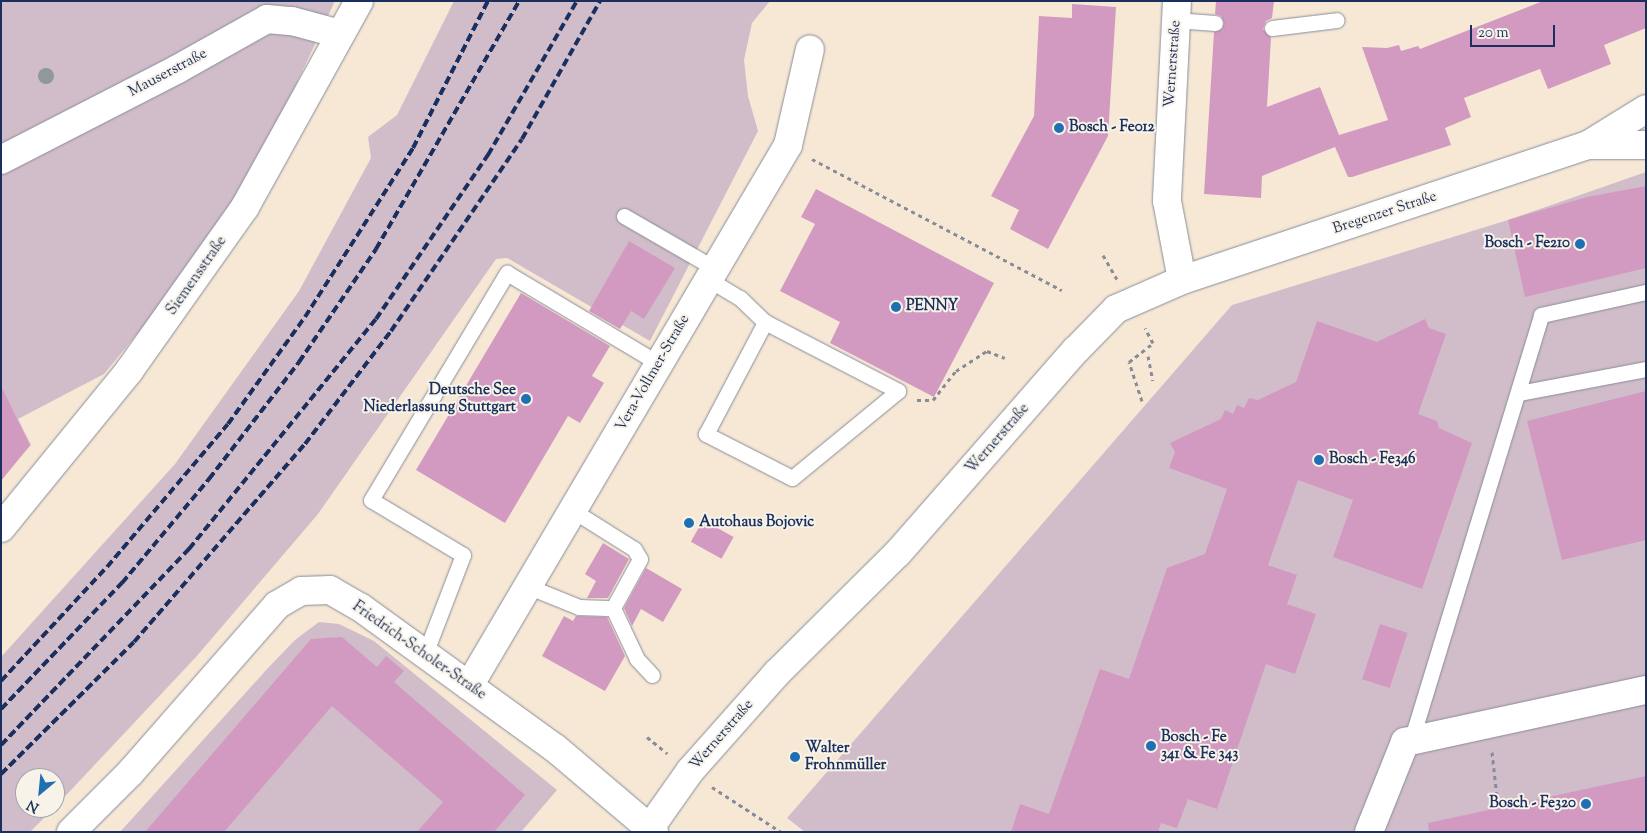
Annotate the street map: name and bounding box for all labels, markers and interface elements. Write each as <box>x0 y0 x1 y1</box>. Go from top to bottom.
scale bar <box>1472 15 1557 47</box>
street label: Wernerstraße <box>1161 20 1185 108</box>
text: 20 m <box>1478 23 1509 44</box>
street label: Mauserstraße <box>126 45 210 101</box>
place label: Bosch - Fe012 <box>1069 119 1155 137</box>
marker: Bosch - Fe012 <box>1053 122 1065 134</box>
street label: Bregenzer Straße <box>1331 188 1439 238</box>
street label: Siemensstraße <box>163 233 231 319</box>
place label: Bosch - Fe210 <box>1485 235 1570 253</box>
marker: Bosch - Fe210 <box>1574 238 1586 250</box>
place label: PENNY <box>906 298 958 316</box>
marker: PENNY <box>890 301 902 313</box>
street label: Vera-Vollmer-Straße <box>612 311 694 435</box>
place label: Deutsche See Niederlassung Stuttgart <box>364 381 516 416</box>
marker: Deutsche See Niederlassung Stuttgart <box>520 393 532 405</box>
street label: Wernerstraße <box>962 400 1034 478</box>
place label: Bosch - Fe346 <box>1329 451 1416 469</box>
marker: Bosch - Fe346 <box>1313 454 1325 466</box>
place label: Autohaus Bojovic <box>699 514 814 532</box>
marker: Autohaus Bojovic <box>683 517 695 529</box>
street label: Friedrich-Scholer-Straße <box>349 598 489 704</box>
street label: Wernerstraße <box>686 696 758 774</box>
place label: Bosch - Fe 341 & Fe 343 <box>1161 728 1238 763</box>
place label: Walter Frohnmüller <box>805 739 886 774</box>
marker: Bosch - Fe 341 & Fe 343 <box>1145 740 1157 752</box>
marker: Walter Frohnmüller <box>789 751 801 763</box>
north arrow <box>15 768 65 818</box>
text: N <box>24 794 43 817</box>
place label: Bosch - Fe320 <box>1489 795 1576 813</box>
marker: Bosch - Fe320 <box>1580 798 1592 810</box>

